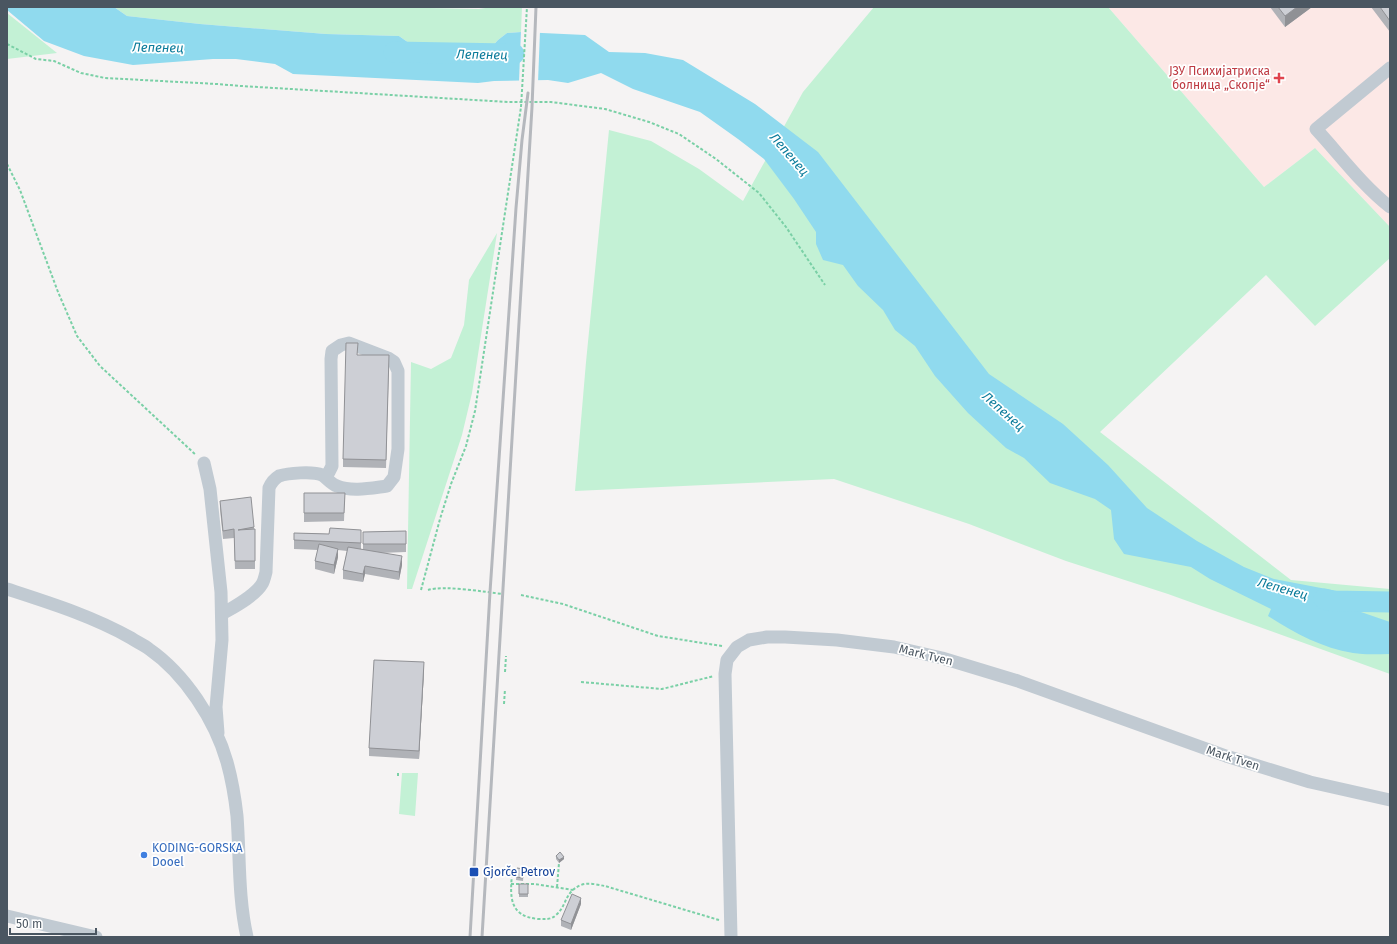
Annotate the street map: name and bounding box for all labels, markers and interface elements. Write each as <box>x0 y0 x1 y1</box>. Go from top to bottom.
water label: Лепенец <box>131 40 184 55</box>
water label: Лепенец <box>455 47 508 62</box>
place label: ЈЗУ Психијатриска болница „Скопје“ <box>1169 64 1270 92</box>
marker: ЈЗУ Психијатриска болница „Скопје“ <box>1273 72 1285 84</box>
water label: Лепенец <box>766 129 812 179</box>
water label: Лепенец <box>979 388 1028 434</box>
water label: Лепенец <box>1255 574 1310 603</box>
street label: Mark Tven <box>898 642 954 668</box>
street label: Mark Tven <box>1205 743 1261 773</box>
place label: KODING-GORSKA Dooel <box>152 841 243 869</box>
marker: KODING-GORSKA Dooel <box>139 850 149 860</box>
place label: Gjorče Petrov <box>483 865 555 879</box>
marker: Gjorče Petrov <box>468 866 480 878</box>
scale bar <box>10 910 96 936</box>
text: 50 m <box>16 917 42 931</box>

